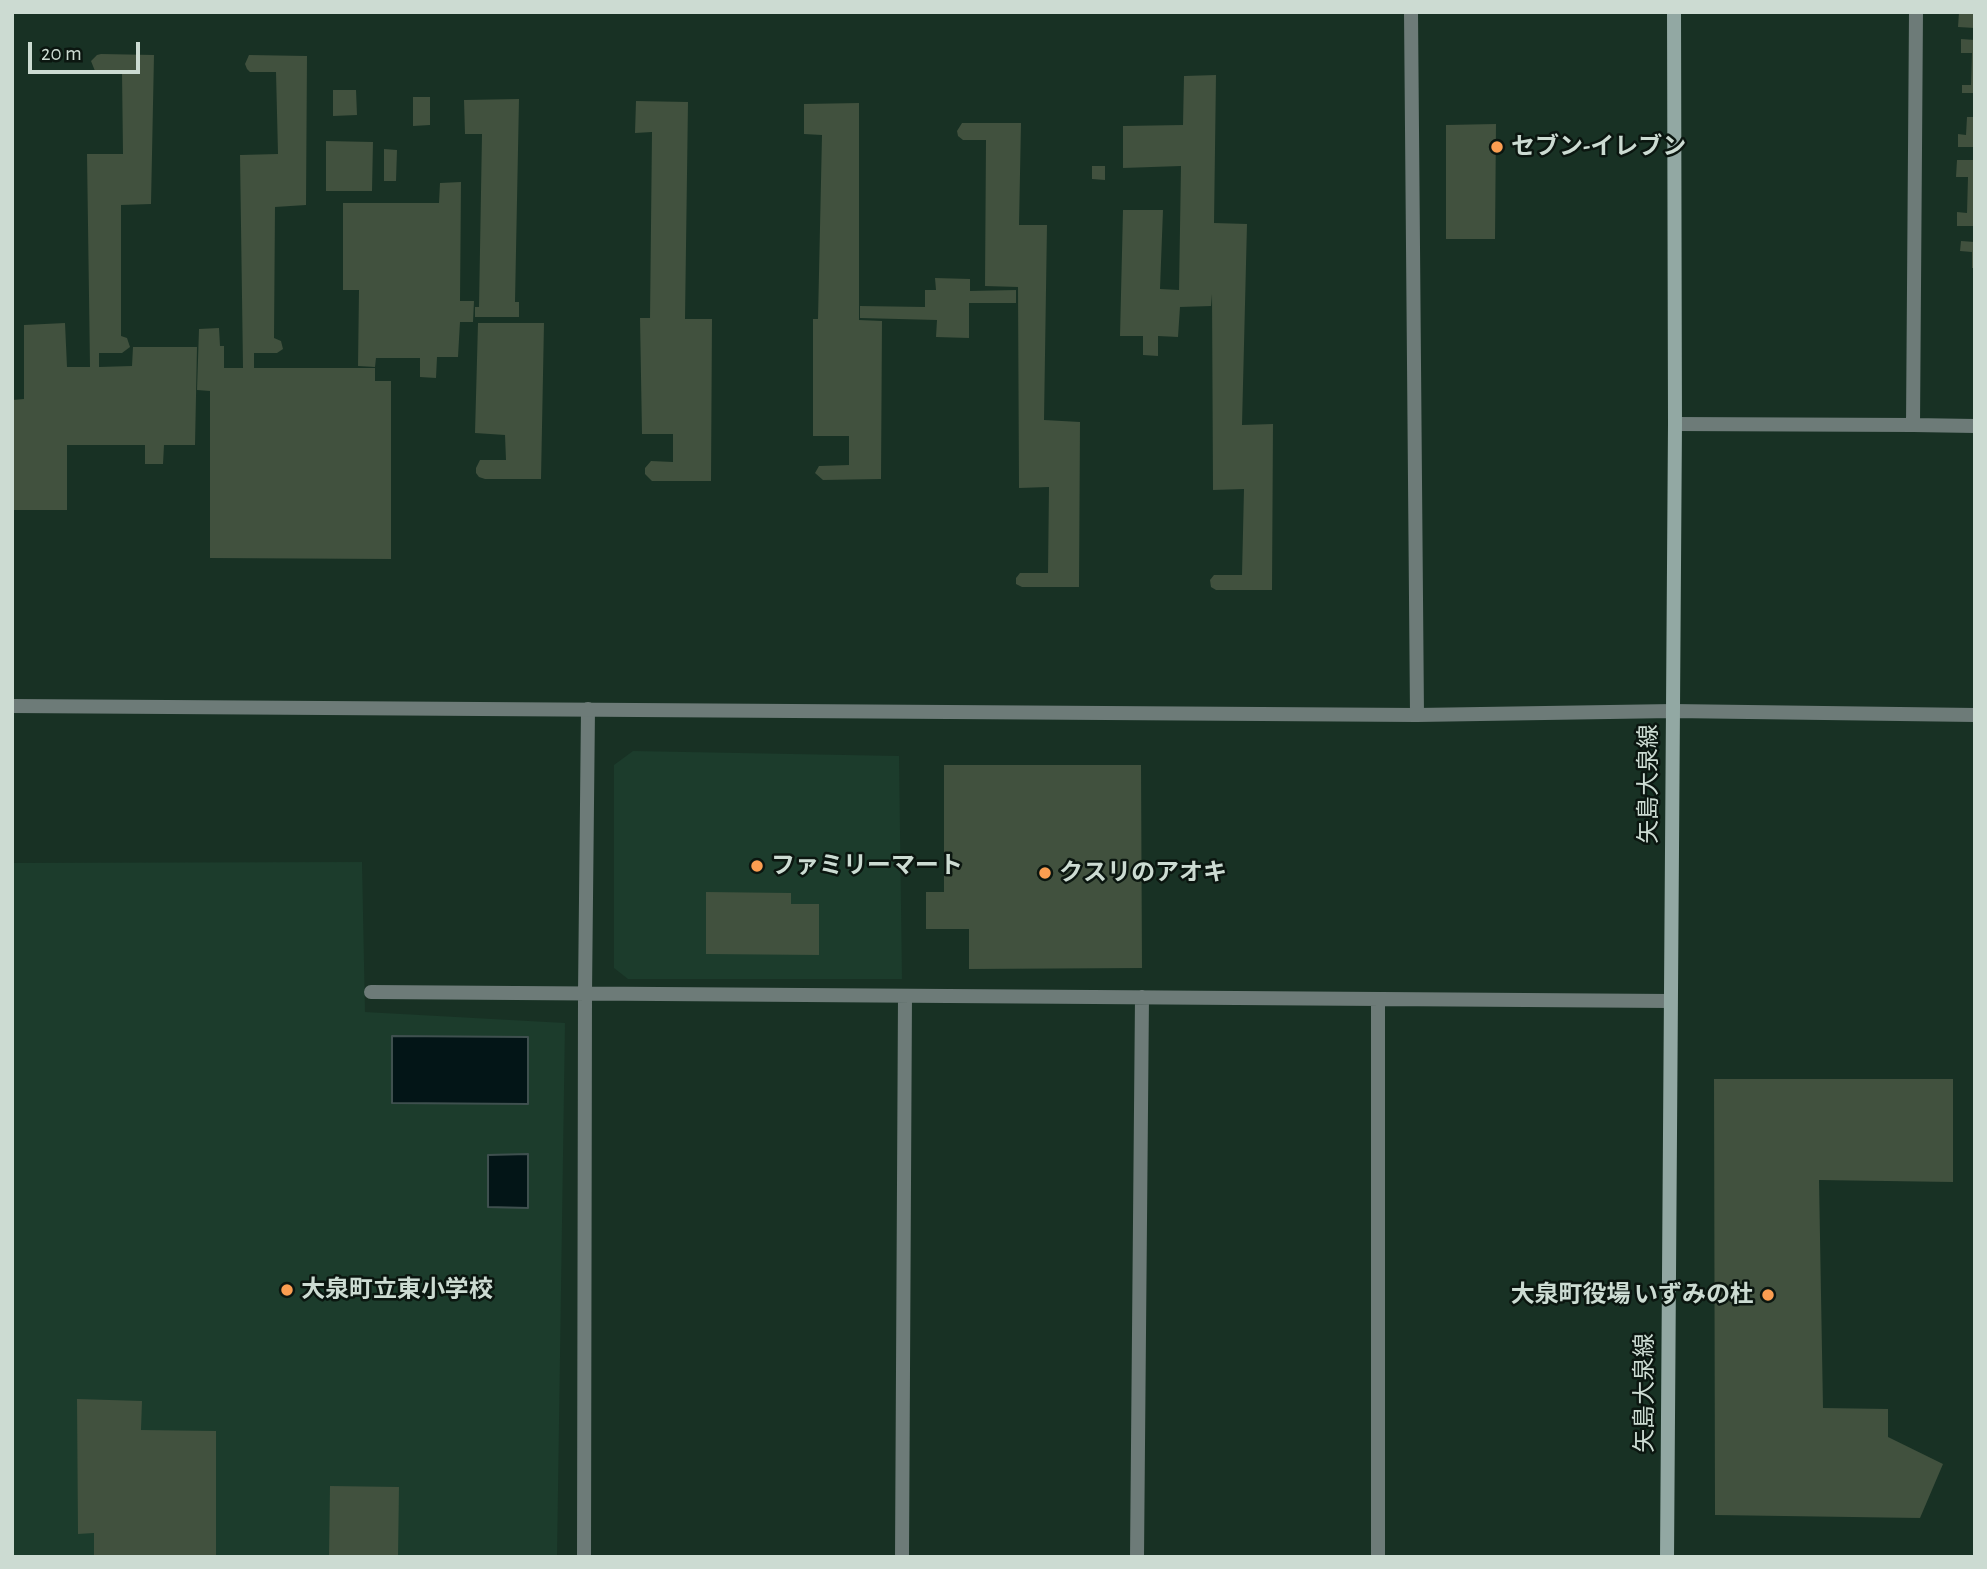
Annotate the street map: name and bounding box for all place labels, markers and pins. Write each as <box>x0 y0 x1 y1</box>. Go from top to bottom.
place label: セブン-イレブン <box>1511 133 1686 161</box>
marker: セブン-イレブン <box>1489 139 1505 155</box>
place label: ファミリーマート <box>771 852 963 880</box>
marker: ファミリーマート <box>749 858 765 874</box>
place label: クスリのアオキ <box>1059 859 1227 887</box>
marker: クスリのアオキ <box>1037 865 1053 881</box>
place label: 大泉町立東小学校 <box>301 1276 493 1304</box>
place label: 大泉町役場 いずみの杜 <box>1510 1281 1754 1309</box>
marker: 大泉町立東小学校 <box>279 1282 295 1298</box>
marker: 大泉町役場 いずみの杜 <box>1760 1287 1776 1303</box>

